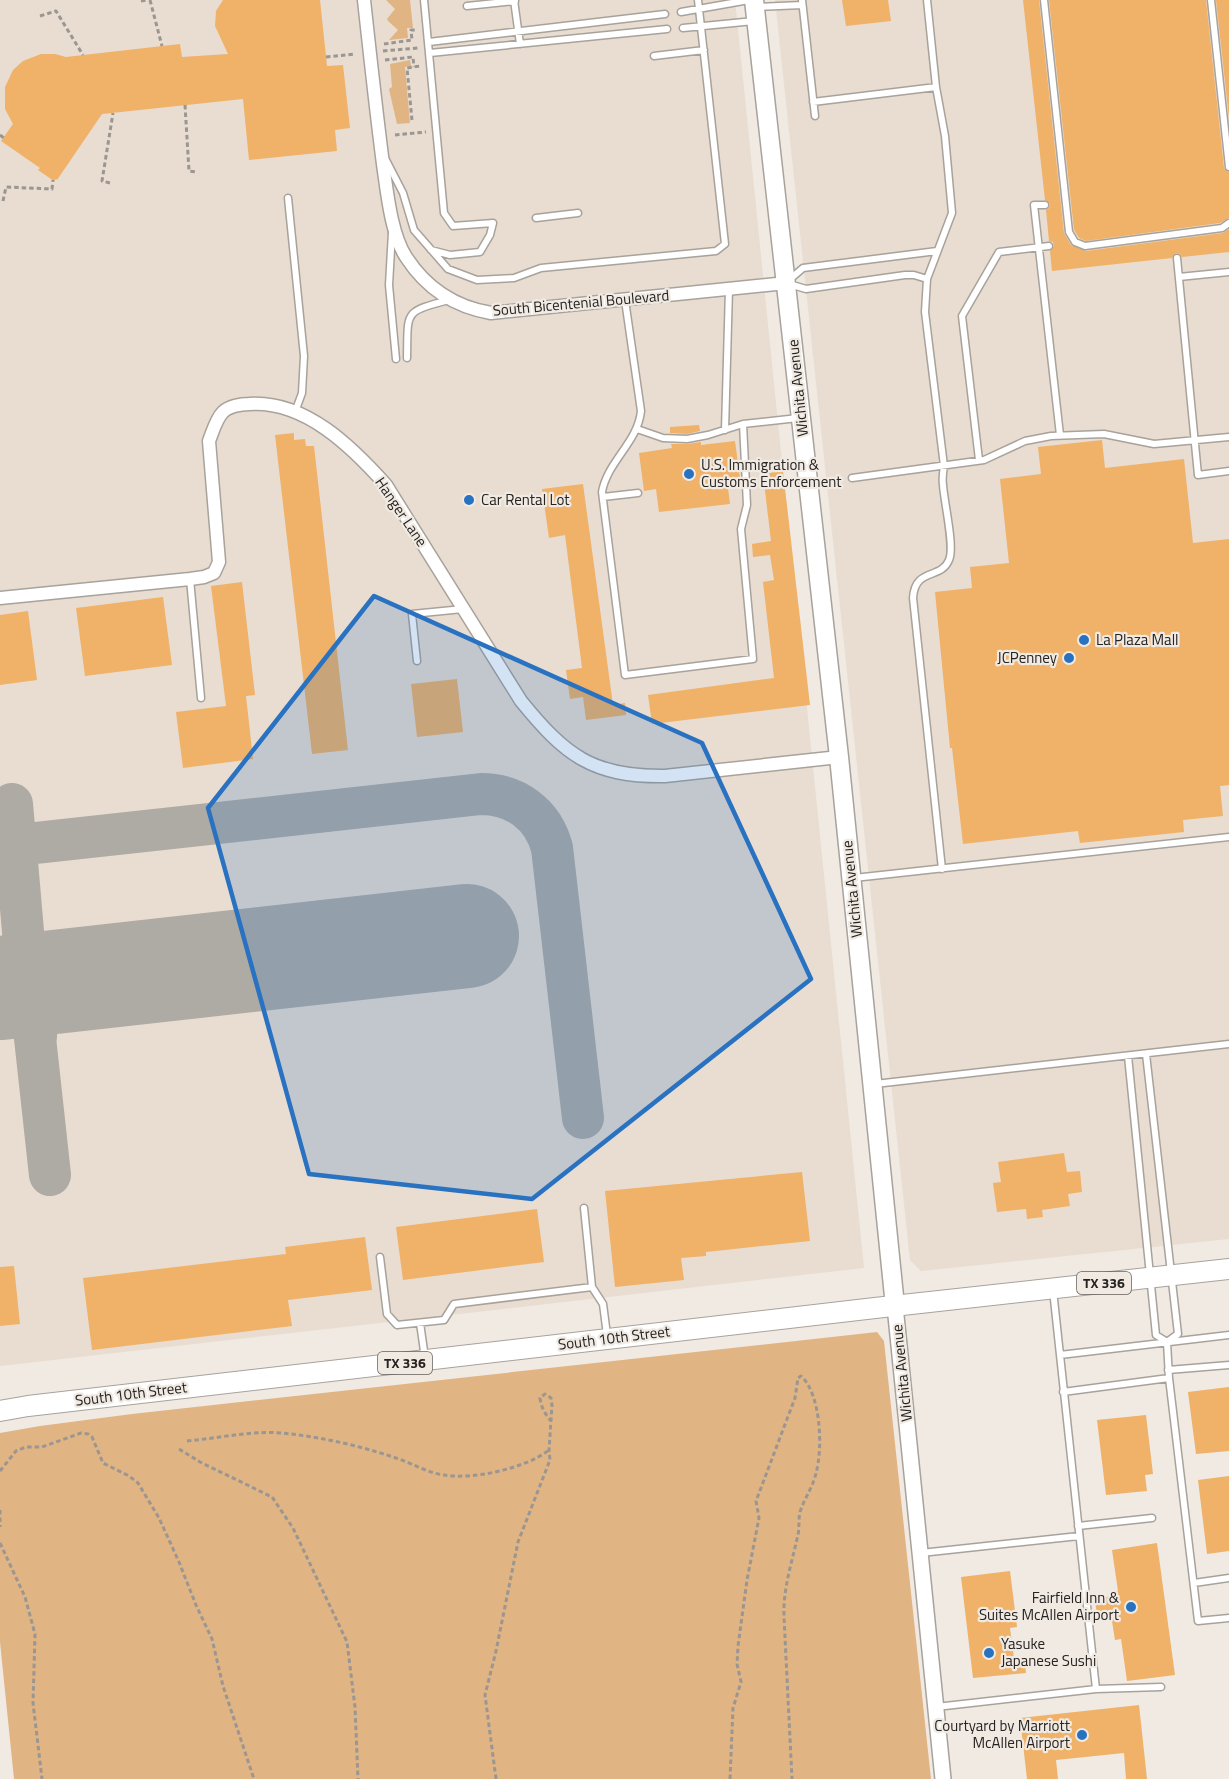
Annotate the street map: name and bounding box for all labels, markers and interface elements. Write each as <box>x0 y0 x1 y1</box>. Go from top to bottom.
street label: South Bicentenial Boulevard <box>492 283 670 322</box>
street label: Wichita Avenue <box>781 338 814 438</box>
place label: U.S. Immigration & Customs Enforcement <box>701 453 842 493</box>
marker: U.S. Immigration & Customs Enforcement <box>682 467 696 481</box>
street label: Hanger Lane <box>370 472 433 551</box>
place label: Car Rental Lot <box>481 488 570 511</box>
marker: Car Rental Lot <box>462 493 476 507</box>
place label: La Plaza Mall <box>1096 628 1179 651</box>
marker: La Plaza Mall <box>1077 633 1091 647</box>
place label: JCPenney <box>997 646 1057 669</box>
marker: JCPenney <box>1062 651 1076 665</box>
street label: Wichita Avenue <box>835 839 868 939</box>
road number: TX 336 <box>1077 1272 1131 1294</box>
street label: South 10th Street <box>557 1319 672 1356</box>
street label: Wichita Avenue <box>885 1323 918 1423</box>
road number: TX 336 <box>378 1352 432 1374</box>
street label: South 10th Street <box>74 1375 189 1412</box>
place label: Fairfield Inn & Suites McAllen Airport <box>979 1586 1120 1626</box>
marker: Fairfield Inn & Suites McAllen Airport <box>1124 1600 1138 1614</box>
place label: Yasuke Japanese Sushi <box>1001 1632 1096 1672</box>
marker: Yasuke Japanese Sushi <box>982 1646 996 1660</box>
place label: Courtyard by Marriott McAllen Airport <box>934 1714 1071 1754</box>
marker: Courtyard by Marriott McAllen Airport <box>1075 1728 1089 1742</box>

